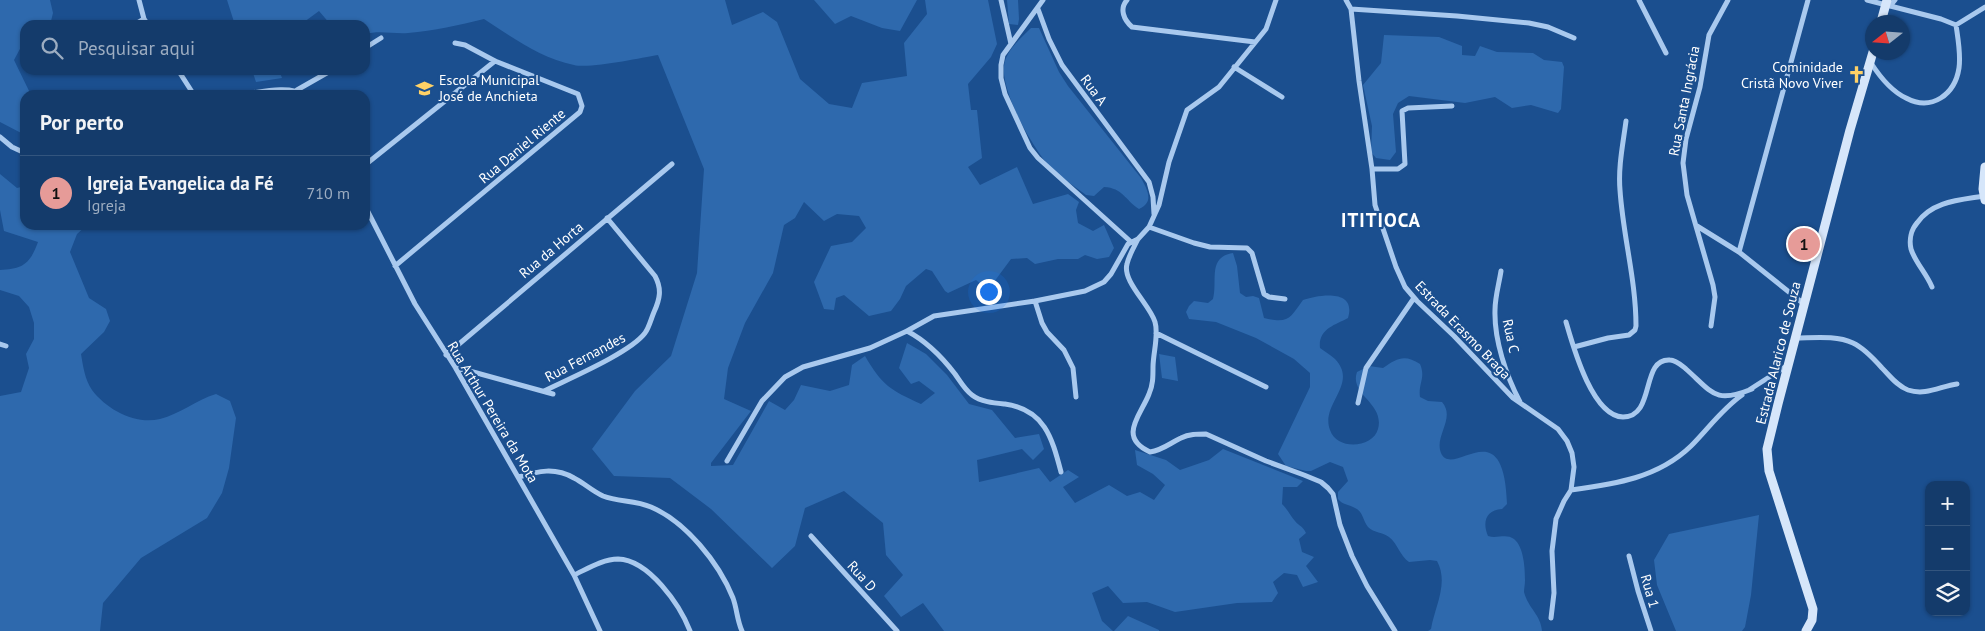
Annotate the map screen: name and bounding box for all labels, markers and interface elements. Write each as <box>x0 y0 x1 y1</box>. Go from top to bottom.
north arrow <box>1865 15 1910 60</box>
search box <box>20 20 370 75</box>
icon: search <box>38 34 66 62</box>
text: Pesquisar aqui <box>78 36 195 60</box>
street label: Rua Santa Ingrácia <box>1664 44 1704 158</box>
place label: Cominidade Cristã Novo Viver <box>1741 58 1843 92</box>
church icon: Cominidade Cristã Novo Viver <box>1847 65 1867 85</box>
place label: Escola Municipal José de Anchieta <box>438 71 539 105</box>
street label: Rua A <box>1077 71 1112 110</box>
school or university icon: Escola Municipal José de Anchieta <box>415 78 435 98</box>
street label: Rua Daniel Riente <box>475 105 569 187</box>
text: Por perto <box>40 109 124 136</box>
text: Igreja Evangelica da Fé <box>87 171 274 195</box>
text: 1 <box>51 183 61 203</box>
text: 710 m <box>307 183 350 203</box>
text: Igreja <box>87 195 126 215</box>
district label: ITITIOCA <box>1341 208 1421 232</box>
street label: Rua da Horta <box>515 218 587 282</box>
pin: 1 <box>1788 225 1820 263</box>
street label: Estrada Erasmo Braga <box>1411 277 1515 383</box>
your location <box>976 279 1002 305</box>
street label: Estrada Alarico de Souza <box>1752 280 1804 426</box>
street label: Rua C <box>1499 317 1523 355</box>
street label: Rua Fernandes <box>542 328 628 386</box>
street label: Rua Arthur Pereira da Mota <box>444 338 542 486</box>
map controls <box>1925 481 1970 616</box>
button: + <box>1925 481 1970 526</box>
button: − <box>1925 526 1970 571</box>
street label: Rua D <box>843 557 881 595</box>
button: layers <box>1925 571 1970 616</box>
street label: Rua 1 <box>1637 572 1663 610</box>

